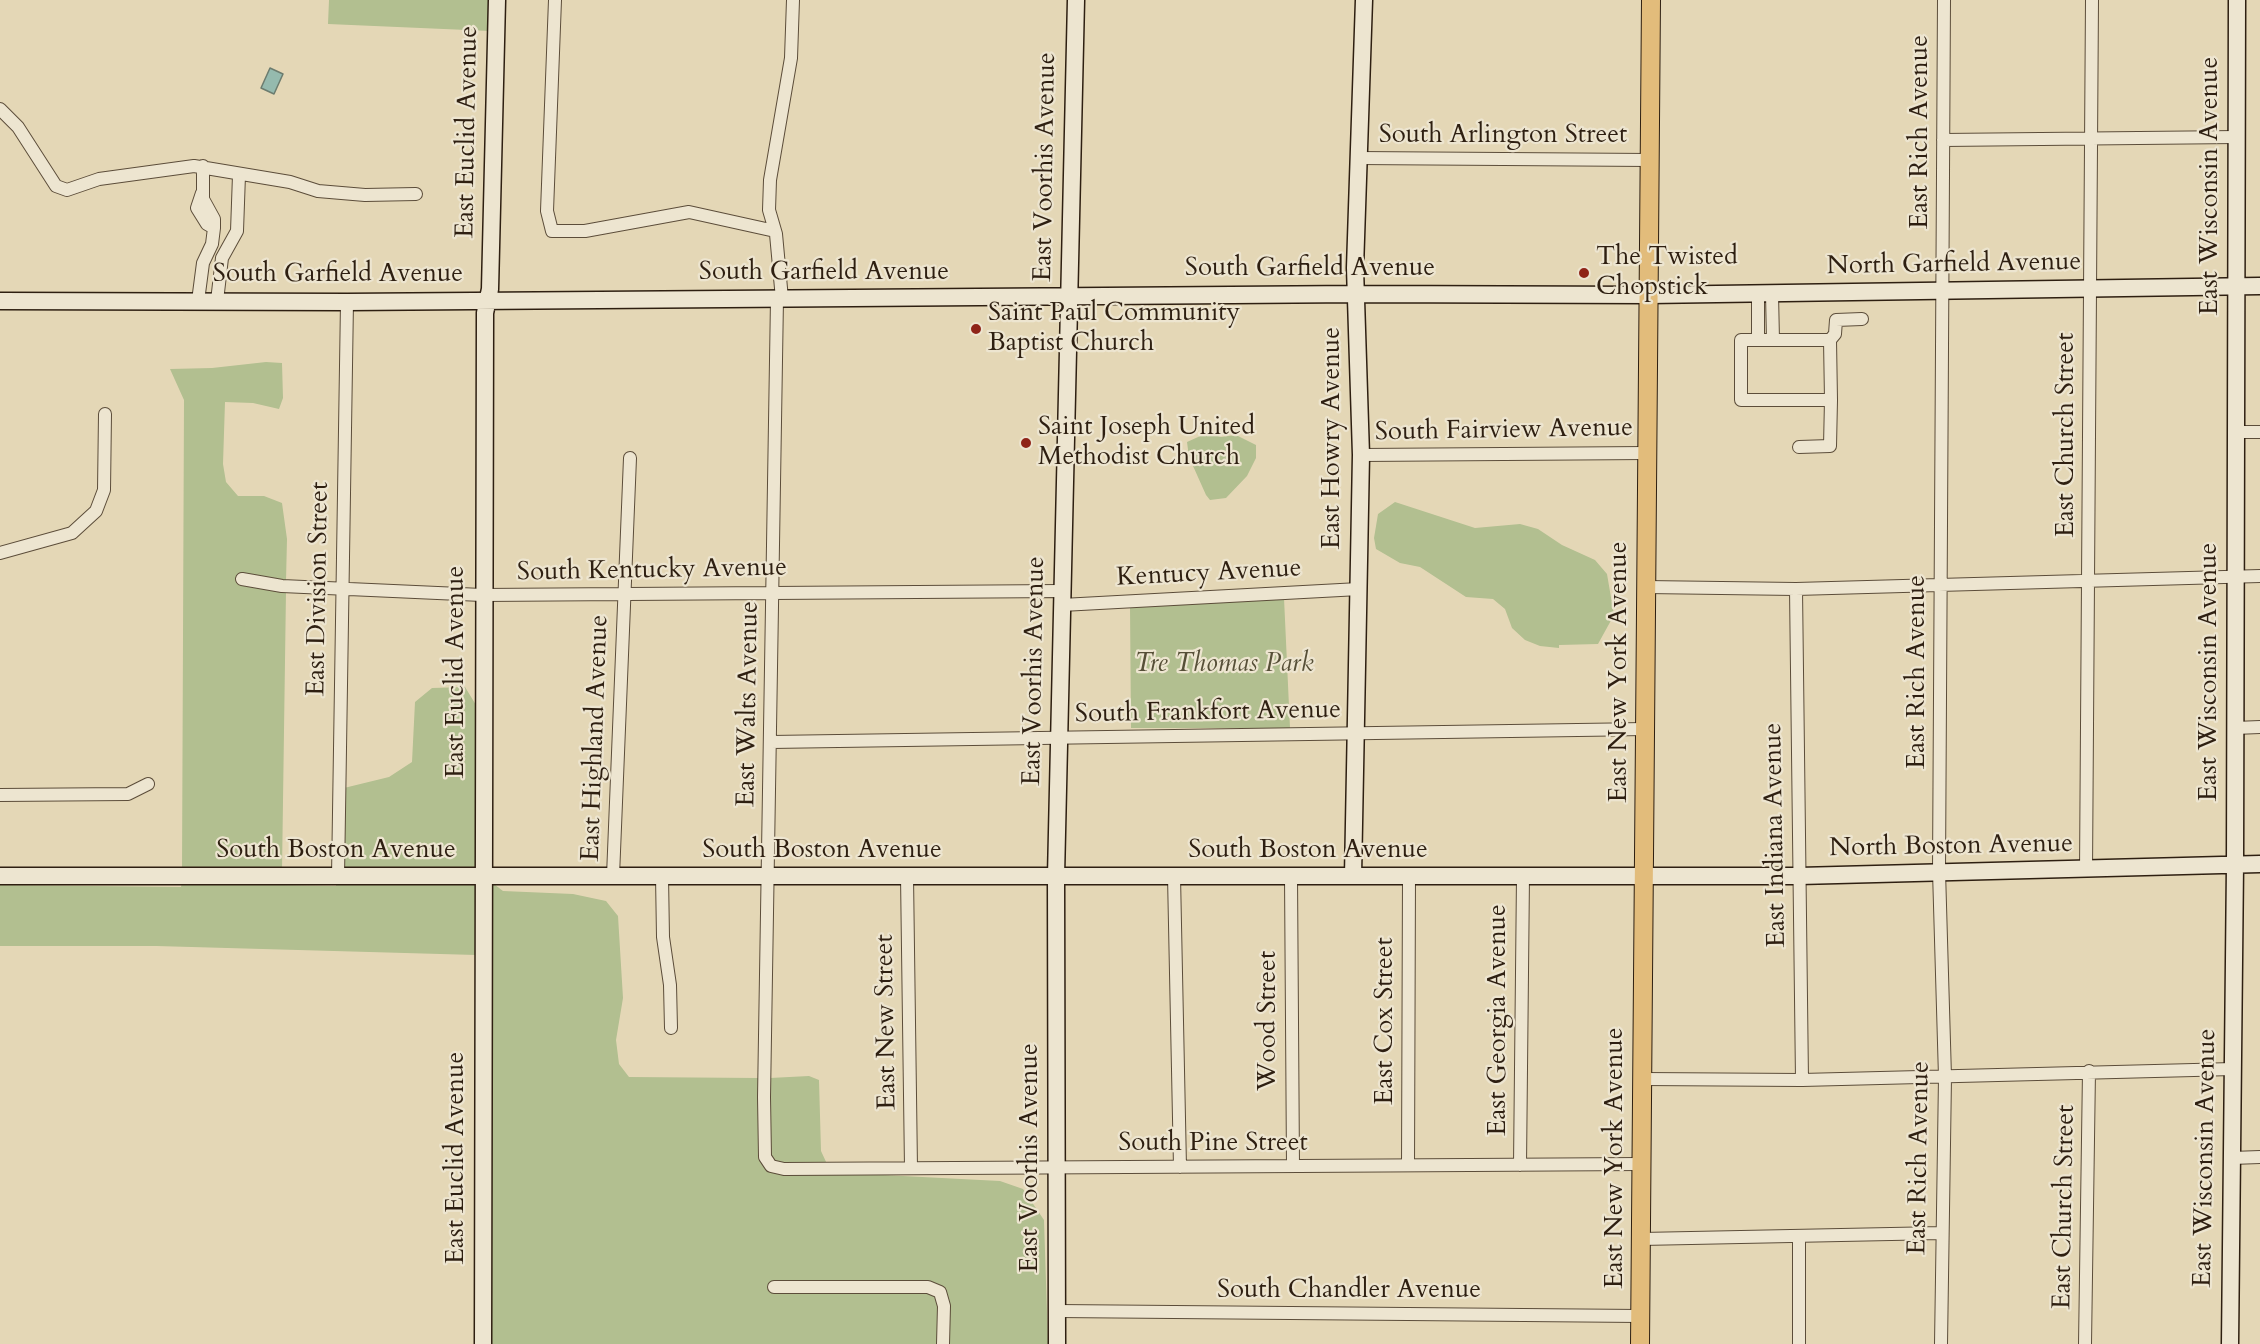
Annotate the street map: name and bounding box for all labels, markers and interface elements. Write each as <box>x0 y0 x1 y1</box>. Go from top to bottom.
street label: East Euclid Avenue <box>451 26 485 238</box>
street label: East Rich Avenue <box>1905 35 1937 229</box>
street label: East Voorhis Avenue <box>1028 52 1064 282</box>
street label: East Wisconsin Avenue <box>2195 57 2227 315</box>
street label: South Arlington Street <box>1379 120 1627 152</box>
place label: The Twisted Chopstick <box>1596 242 1738 304</box>
street label: North Garfield Avenue <box>1826 247 2082 283</box>
street label: South Garfield Avenue <box>1185 253 1435 285</box>
street label: South Garfield Avenue <box>699 257 949 289</box>
street label: South Garfield Avenue <box>213 259 463 291</box>
marker: The Twisted Chopstick <box>1577 266 1591 280</box>
place label: Saint Paul Community Baptist Church <box>988 298 1240 360</box>
marker: Saint Paul Community Baptist Church <box>969 322 983 336</box>
street label: East Howry Avenue <box>1317 327 1349 549</box>
street label: East Church Street <box>2051 333 2083 537</box>
place label: Saint Joseph United Methodist Church <box>1038 412 1255 473</box>
street label: South Fairview Avenue <box>1375 413 1633 449</box>
marker: Saint Joseph United Methodist Church <box>1019 436 1033 450</box>
street label: East Division Street <box>302 482 336 696</box>
street label: East New York Avenue <box>1604 541 1636 803</box>
street label: East Wisconsin Avenue <box>2194 543 2226 801</box>
street label: South Kentucky Avenue <box>517 553 787 589</box>
street label: Kentucy Avenue <box>1116 554 1302 594</box>
street label: East Voorhis Avenue <box>1017 556 1053 786</box>
street label: East Euclid Avenue <box>441 566 473 778</box>
street label: East Rich Avenue <box>1902 575 1934 769</box>
street label: East Walts Avenue <box>732 601 766 807</box>
street label: East Highland Avenue <box>576 614 616 862</box>
park label: Tre Thomas Park <box>1135 649 1313 681</box>
street label: South Frankfort Avenue <box>1075 695 1341 731</box>
street label: East Indiana Avenue <box>1758 722 1794 948</box>
street label: North Boston Avenue <box>1829 829 2073 865</box>
street label: South Boston Avenue <box>216 835 456 867</box>
street label: South Boston Avenue <box>702 835 942 867</box>
street label: South Boston Avenue <box>1188 835 1428 867</box>
street label: East Georgia Avenue <box>1483 904 1515 1136</box>
street label: East New Street <box>870 934 904 1110</box>
street label: East Cox Street <box>1370 937 1402 1105</box>
street label: Wood Street <box>1253 951 1285 1091</box>
street label: East New York Avenue <box>1600 1027 1632 1289</box>
street label: East Wisconsin Avenue <box>2188 1028 2224 1288</box>
street label: East Voorhis Avenue <box>1015 1043 1047 1273</box>
street label: East Euclid Avenue <box>441 1052 473 1264</box>
street label: East Rich Avenue <box>1903 1061 1937 1255</box>
street label: East Church Street <box>2048 1104 2082 1310</box>
street label: South Pine Street <box>1118 1128 1308 1160</box>
street label: South Chandler Avenue <box>1217 1275 1481 1307</box>

